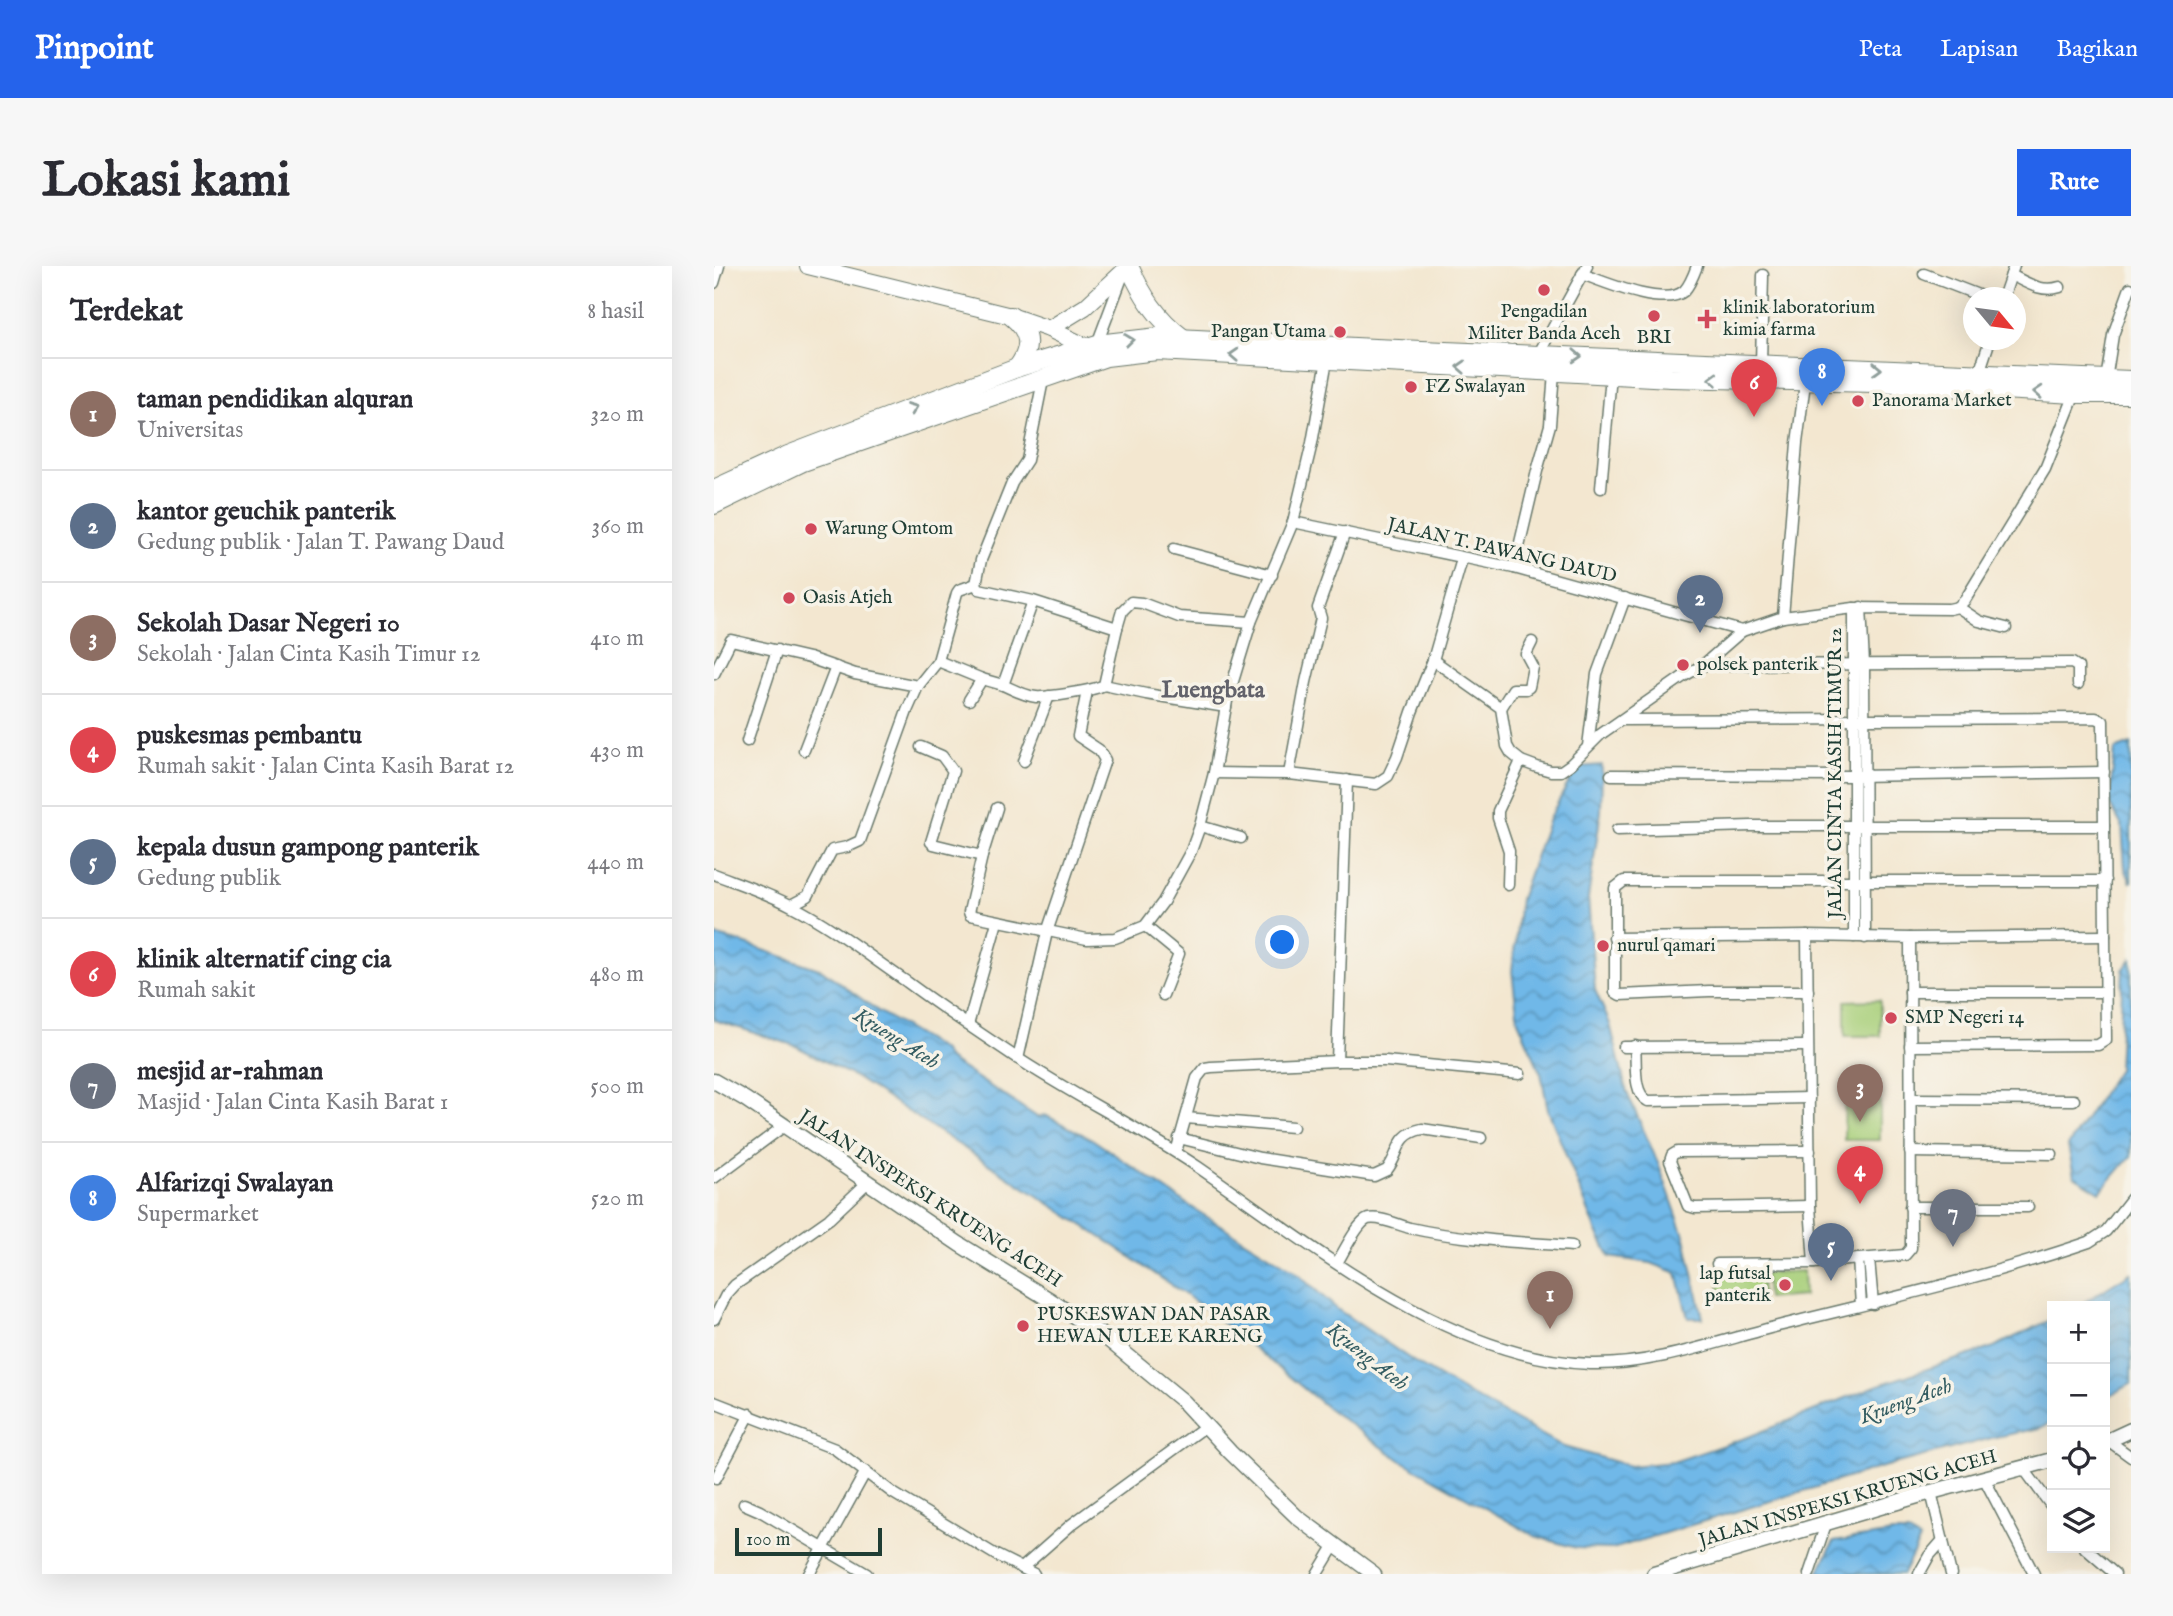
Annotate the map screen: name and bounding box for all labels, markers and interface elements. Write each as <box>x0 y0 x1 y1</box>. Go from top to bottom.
text: Pinpoint <box>35 28 154 70</box>
text: Peta <box>1859 34 1902 65</box>
text: Lapisan <box>1940 34 2018 65</box>
text: Bagikan <box>2056 34 2138 65</box>
button: Rute <box>2017 149 2131 216</box>
text: Lokasi kami <box>42 151 290 213</box>
marker: Pengadilan Militer Banda Aceh <box>1536 282 1552 298</box>
north arrow <box>1963 287 2026 350</box>
text: Terdekat <box>70 293 183 331</box>
place label: klinik laboratorium kimia farma <box>1723 296 1875 342</box>
text: 8 hasil <box>587 297 644 326</box>
place label: Pengadilan Militer Banda Aceh <box>1468 300 1620 346</box>
marker: BRI <box>1646 308 1662 324</box>
marker: klinik laboratorium kimia farma <box>1697 309 1717 329</box>
place label: Pangan Utama <box>1211 320 1327 344</box>
marker: Pangan Utama <box>1332 324 1348 340</box>
place label: BRI <box>1637 326 1671 350</box>
one-way arrow <box>1124 332 1135 347</box>
one-way arrow <box>1228 348 1239 363</box>
pin: 8 <box>1799 348 1845 406</box>
one-way arrow <box>1571 349 1582 364</box>
one-way arrow <box>1456 359 1467 374</box>
pin: 6 <box>1731 359 1777 417</box>
one-way arrow <box>1872 362 1883 377</box>
one-way arrow <box>1707 372 1718 387</box>
place label: FZ Swalayan <box>1425 375 1525 399</box>
marker: FZ Swalayan <box>1403 379 1419 395</box>
text: taman pendidikan alquran <box>137 383 413 416</box>
one-way arrow <box>2033 385 2044 400</box>
place label: Panorama Market <box>1872 389 2012 413</box>
marker: Panorama Market <box>1850 393 1866 409</box>
text: 1 <box>89 400 97 429</box>
text: 320 m <box>591 400 644 429</box>
one-way arrow <box>907 402 919 416</box>
text: Universitas <box>137 416 243 445</box>
text: kantor geuchik panterik <box>137 495 395 528</box>
text: 2 <box>88 512 98 541</box>
text: 360 m <box>592 512 644 541</box>
street label: JALAN T. PAWANG DAUD <box>1383 512 1619 589</box>
place label: Warung Omtom <box>825 517 954 541</box>
marker: Warung Omtom <box>803 521 819 537</box>
text: Gedung publik · Jalan T. Pawang Daud <box>137 528 504 557</box>
pin: 2 <box>1677 575 1723 633</box>
place label: Oasis Atjeh <box>803 586 892 610</box>
marker: Oasis Atjeh <box>781 590 797 606</box>
text: Sekolah Dasar Negeri 10 <box>137 607 400 640</box>
text: 3 <box>89 624 97 653</box>
text: 410 m <box>590 624 644 653</box>
street label: JALAN CINTA KASIH TIMUR 12 <box>1824 627 1848 920</box>
text: Sekolah · Jalan Cinta Kasih Timur 12 <box>137 640 480 669</box>
place label: polsek panterik <box>1697 653 1819 677</box>
marker: polsek panterik <box>1675 657 1691 673</box>
district label: Luengbata <box>1161 676 1266 705</box>
text: puskesmas pembantu <box>137 719 362 752</box>
text: 4 <box>87 736 99 765</box>
text: 430 m <box>590 736 644 765</box>
text: Rumah sakit · Jalan Cinta Kasih Barat 12 <box>137 752 514 781</box>
text: kepala dusun gampong panterik <box>137 831 479 864</box>
text: 5 <box>89 848 97 877</box>
text: 440 m <box>587 848 644 877</box>
text: Gedung publik <box>137 864 281 893</box>
your location <box>1265 925 1299 959</box>
place label: nurul qamari <box>1617 934 1716 958</box>
marker: nurul qamari <box>1595 938 1611 954</box>
text: klinik alternatif cing cia <box>137 943 391 976</box>
text: 6 <box>88 960 98 989</box>
text: 480 m <box>590 960 644 989</box>
text: Rumah sakit <box>137 976 256 1005</box>
water label: Krueng Aceh <box>847 1002 944 1076</box>
place label: SMP Negeri 14 <box>1905 1006 2025 1030</box>
marker: SMP Negeri 14 <box>1883 1010 1899 1026</box>
text: mesjid ar-rahman <box>137 1055 323 1088</box>
pin: 3 <box>1837 1064 1883 1122</box>
text: 7 <box>88 1072 98 1101</box>
text: 500 m <box>590 1072 644 1101</box>
text: Masjid · Jalan Cinta Kasih Barat 1 <box>137 1088 448 1117</box>
street label: JALAN INSPEKSI KRUENG ACEH <box>792 1104 1066 1293</box>
pin: 4 <box>1837 1146 1883 1204</box>
text: Alfarizqi Swalayan <box>137 1167 334 1200</box>
text: 8 <box>88 1184 98 1213</box>
text: 520 m <box>591 1184 644 1213</box>
pin: 7 <box>1930 1189 1976 1247</box>
text: Supermarket <box>137 1200 259 1229</box>
pin: 5 <box>1808 1223 1854 1281</box>
place label: lap futsal panterik <box>1700 1262 1772 1308</box>
pin: 1 <box>1527 1271 1573 1329</box>
marker: lap futsal panterik <box>1777 1277 1793 1293</box>
map controls <box>2047 1301 2110 1553</box>
button: + <box>2047 1301 2110 1364</box>
place label: PUSKESWAN DAN PASAR HEWAN ULEE KARENG <box>1037 1303 1270 1349</box>
water label: Krueng Aceh <box>1320 1316 1413 1397</box>
marker: PUSKESWAN DAN PASAR HEWAN ULEE KARENG <box>1015 1318 1031 1334</box>
button: − <box>2047 1364 2110 1427</box>
water label: Krueng Aceh <box>1855 1373 1956 1431</box>
button: locate <box>2047 1427 2110 1490</box>
street label: JALAN INSPEKSI KRUENG ACEH <box>1694 1445 2000 1554</box>
button: layers <box>2047 1490 2110 1553</box>
scale bar <box>735 1525 882 1557</box>
text: 100 m <box>746 1528 790 1552</box>

